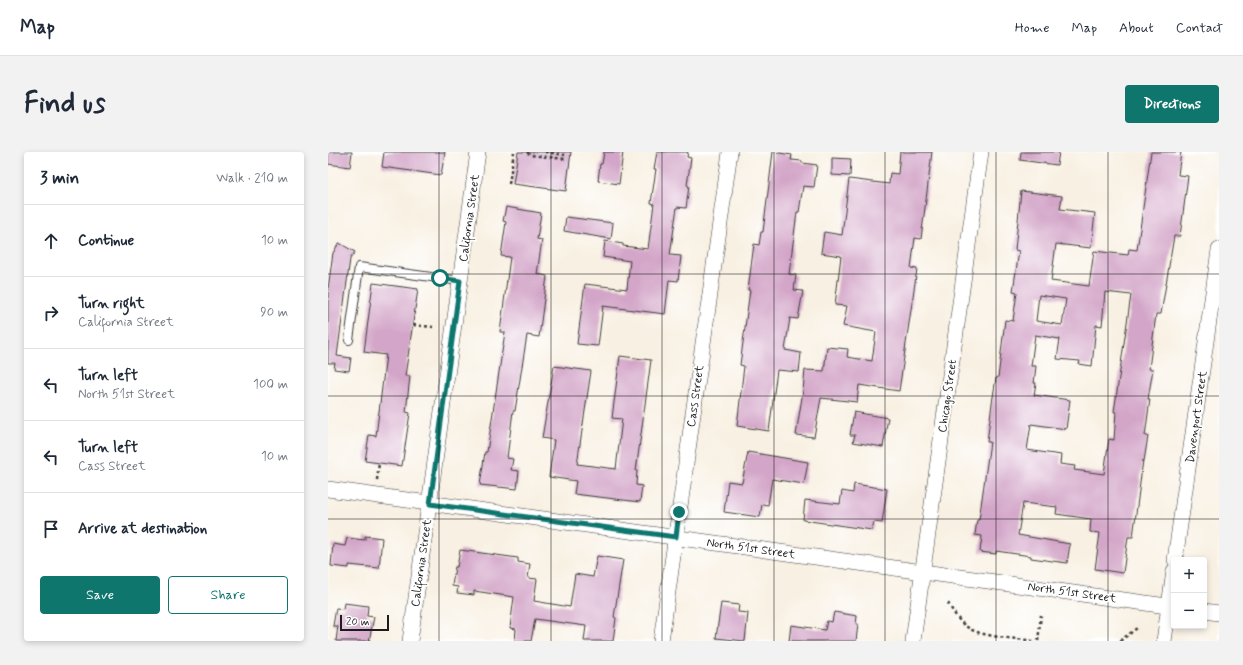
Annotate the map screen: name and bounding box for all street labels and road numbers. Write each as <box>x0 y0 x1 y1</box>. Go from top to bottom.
street label: California Street <box>456 173 485 263</box>
street label: Chicago Street <box>935 358 961 434</box>
street label: Cass Street <box>684 364 708 428</box>
street label: Davenport Street <box>1183 370 1211 464</box>
street label: California Street <box>408 518 437 608</box>
street label: North 51st Street <box>706 535 796 563</box>
street label: North 51st Street <box>1027 579 1117 607</box>

